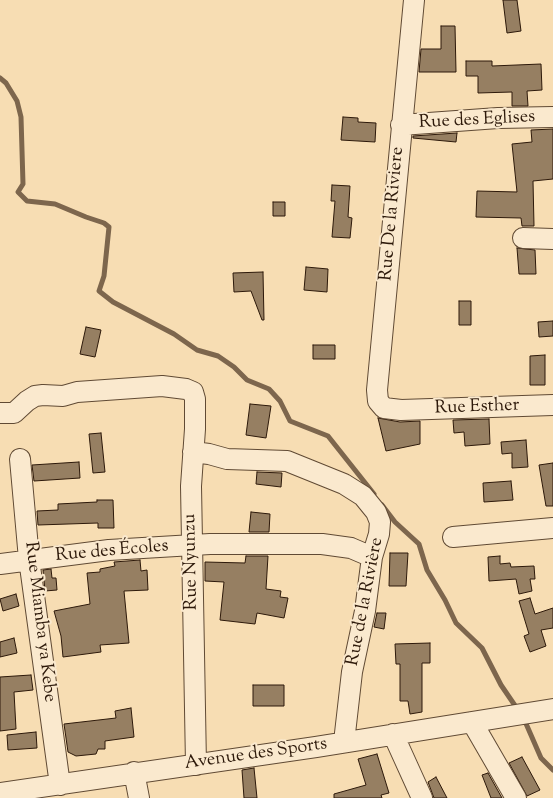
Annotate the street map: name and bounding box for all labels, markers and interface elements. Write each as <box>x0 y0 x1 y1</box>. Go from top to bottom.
street label: Rue des Eglises <box>418 107 536 135</box>
street label: Rue De la Riviere <box>376 146 410 282</box>
street label: Rue Esther <box>434 396 520 420</box>
street label: Rue Nyunzu <box>180 514 204 610</box>
street label: Rue des Écoles <box>55 536 169 568</box>
street label: Rue de la Rivière <box>343 536 389 668</box>
street label: Rue Miamba ya Kebe <box>18 541 60 703</box>
street label: Avenue des Sports <box>183 734 329 776</box>

